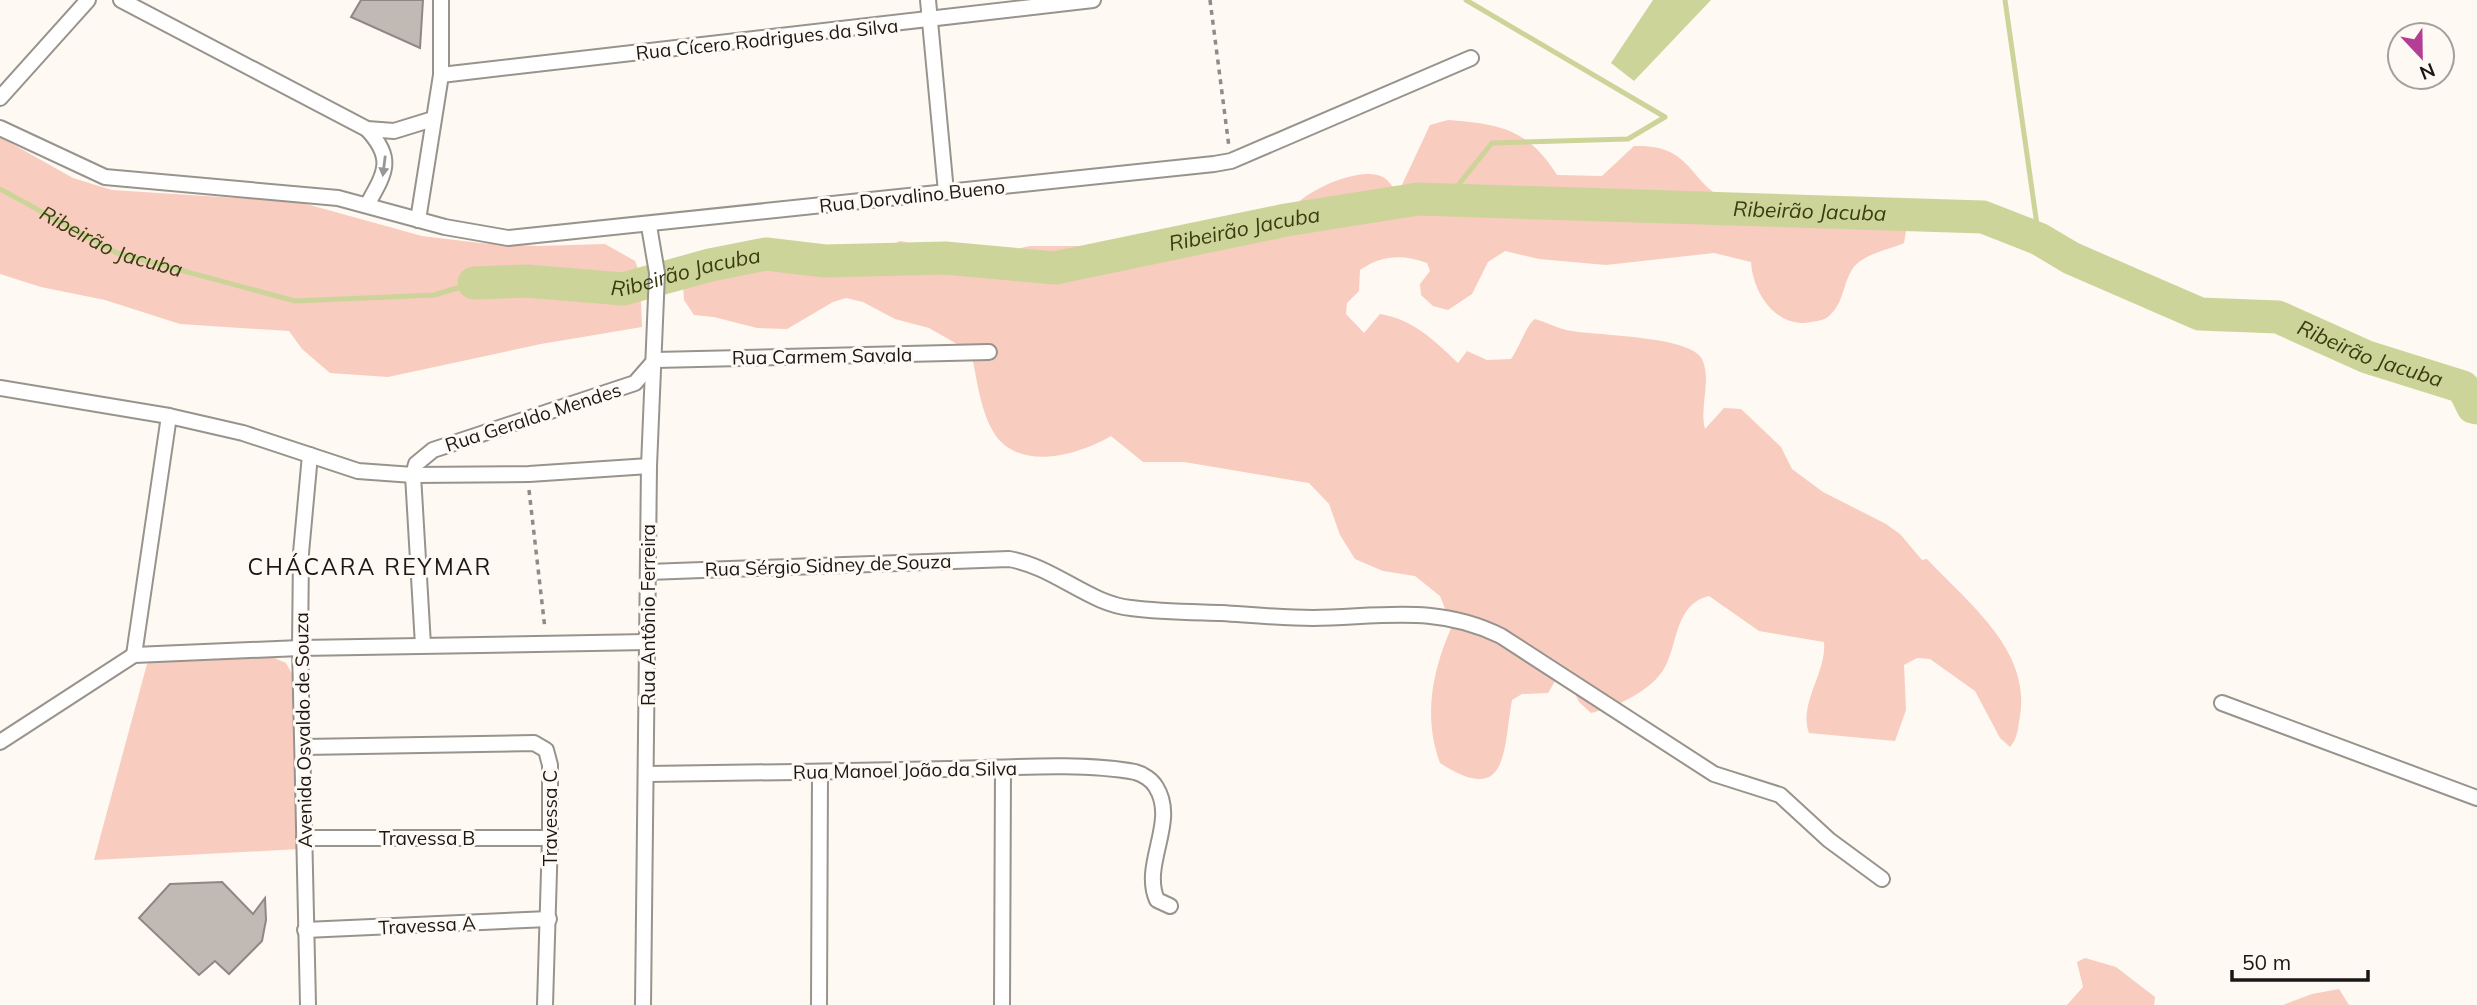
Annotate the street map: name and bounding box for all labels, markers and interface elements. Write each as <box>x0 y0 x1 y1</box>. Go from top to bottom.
street label: Rua Cícero Rodrigues da Silva <box>635 13 899 65</box>
north arrow <box>2386 21 2456 91</box>
text: N <box>2416 58 2439 86</box>
one-way arrow <box>378 155 389 177</box>
street label: Rua Dorvalino Bueno <box>818 174 1006 218</box>
water label: Ribeirão Jacuba <box>1732 195 1887 226</box>
water label: Ribeirão Jacuba <box>36 199 186 282</box>
water label: Ribeirão Jacuba <box>1166 201 1322 256</box>
water label: Ribeirão Jacuba <box>610 241 763 301</box>
water label: Ribeirão Jacuba <box>2294 314 2446 392</box>
street label: Rua Carmem Savala <box>732 342 912 370</box>
street label: Rua Geraldo Mendes <box>442 377 624 457</box>
street label: Rua Antônio Ferreira <box>636 524 660 706</box>
street label: Rua Sérgio Sidney de Souza <box>704 549 952 581</box>
district label: CHÁCARA REYMAR <box>248 552 492 581</box>
street label: Avenida Osvaldo de Souza <box>289 612 317 848</box>
street label: Rua Manoel João da Silva <box>793 756 1017 784</box>
street label: Travessa C <box>538 770 562 866</box>
street label: Travessa B <box>379 826 475 850</box>
street label: Travessa A <box>378 910 476 940</box>
scale bar <box>2232 939 2368 983</box>
text: 50 m <box>2242 949 2291 975</box>

